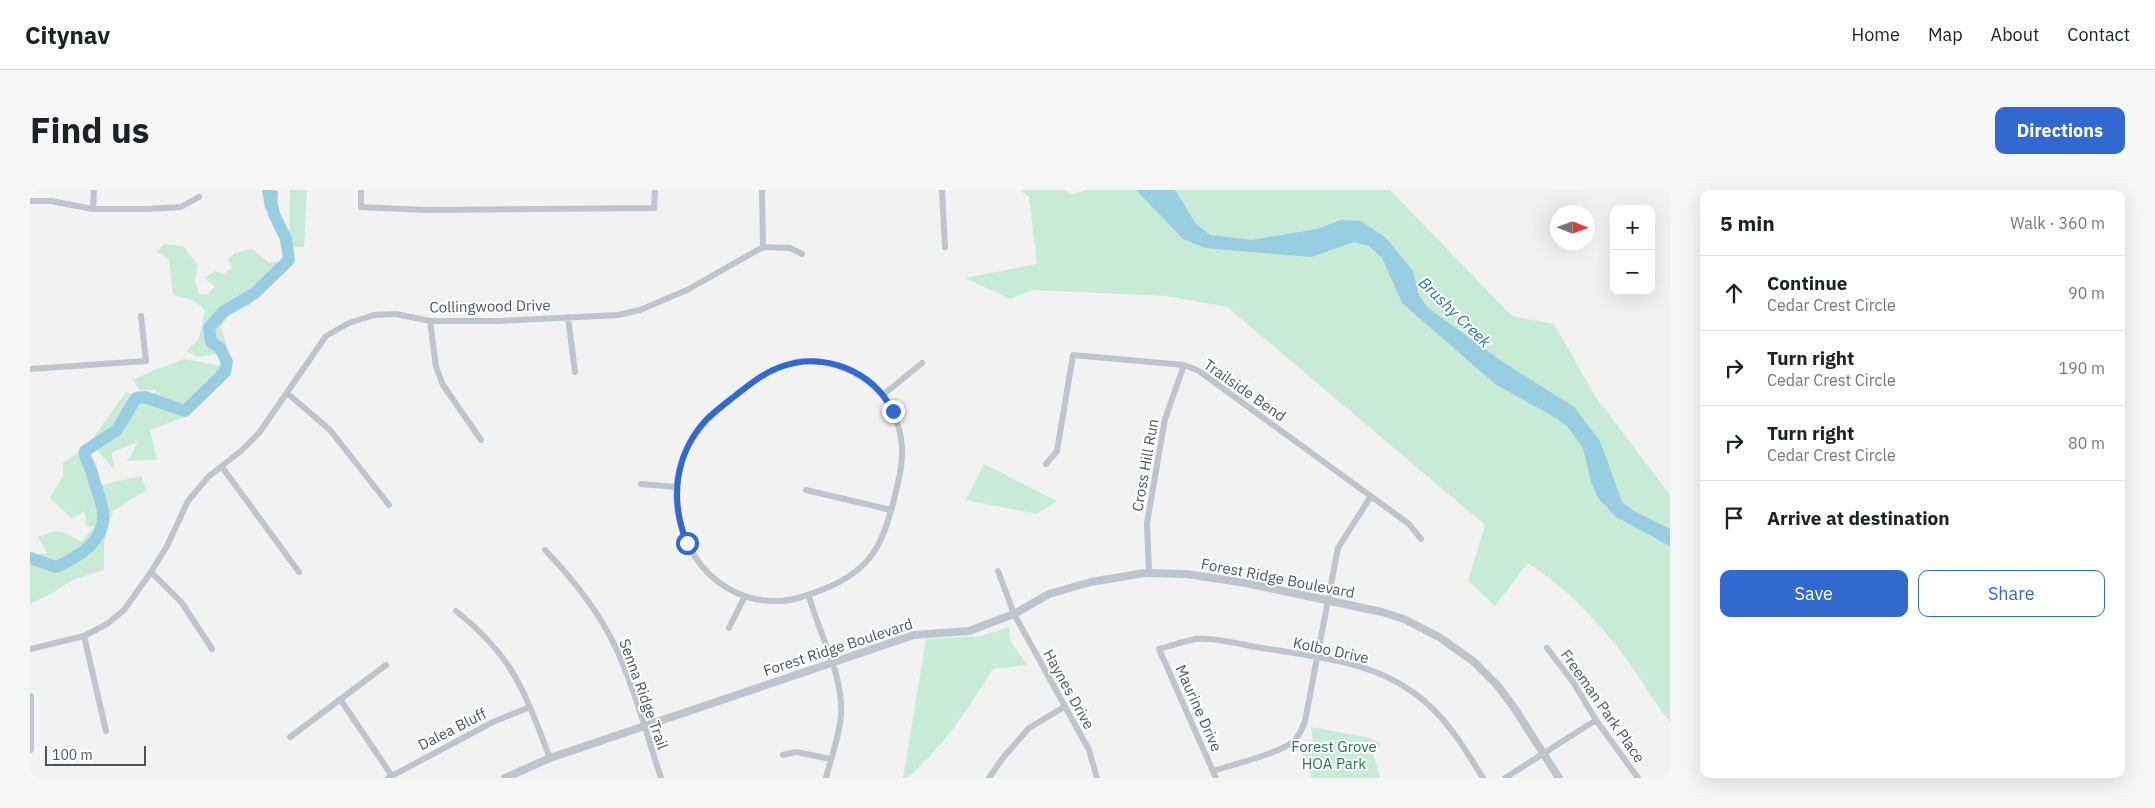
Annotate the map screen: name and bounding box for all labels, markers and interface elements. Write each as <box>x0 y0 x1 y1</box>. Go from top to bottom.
text: Citynav <box>25 19 110 51</box>
text: Home <box>1852 23 1900 46</box>
text: Map <box>1928 23 1963 46</box>
text: About <box>1991 23 2039 46</box>
text: Contact <box>2067 23 2130 46</box>
text: Find us <box>30 107 149 153</box>
button: Directions <box>1995 107 2125 154</box>
north arrow <box>1550 205 1595 250</box>
map controls <box>1610 205 1655 295</box>
button: + <box>1610 205 1655 250</box>
text: 5 min <box>1720 209 1775 237</box>
text: Walk · 360 m <box>2010 213 2105 233</box>
button: − <box>1610 250 1655 295</box>
text: Continue <box>1767 271 1847 295</box>
water label: Brushy Creek <box>1415 273 1496 352</box>
icon: ahead <box>1720 279 1748 307</box>
text: 90 m <box>2068 283 2105 303</box>
street label: Collingwood Drive <box>429 295 551 317</box>
text: Cedar Crest Circle <box>1767 295 1896 315</box>
text: Turn right <box>1767 346 1854 370</box>
icon: right <box>1720 354 1748 382</box>
street label: Trailside Bend <box>1200 355 1290 425</box>
text: 190 m <box>2058 358 2105 378</box>
text: Cedar Crest Circle <box>1767 370 1896 390</box>
route end <box>882 400 905 423</box>
street label: Cross Hill Run <box>1127 417 1163 513</box>
text: Turn right <box>1767 421 1854 445</box>
icon: right <box>1720 429 1748 457</box>
text: 80 m <box>2068 433 2105 453</box>
text: Cedar Crest Circle <box>1767 445 1896 465</box>
icon: arrive <box>1720 504 1748 532</box>
text: Arrive at destination <box>1767 506 1950 530</box>
route start <box>676 532 699 555</box>
street label: Forest Ridge Boulevard <box>1200 554 1356 602</box>
button: Save <box>1720 570 1908 617</box>
button: Share <box>1918 570 2105 617</box>
street label: Forest Ridge Boulevard <box>761 614 915 680</box>
street label: Kolbo Drive <box>1291 633 1371 667</box>
street label: Senna Ridge Trail <box>615 636 673 752</box>
street label: Haynes Drive <box>1039 646 1099 732</box>
street label: Freeman Park Place <box>1557 646 1649 766</box>
street label: Maurine Drive <box>1171 662 1227 754</box>
street label: Dalea Bluff <box>415 704 489 754</box>
park label: Forest Grove HOA Park <box>1291 737 1377 773</box>
scale bar <box>45 743 146 766</box>
text: 100 m <box>52 746 93 764</box>

